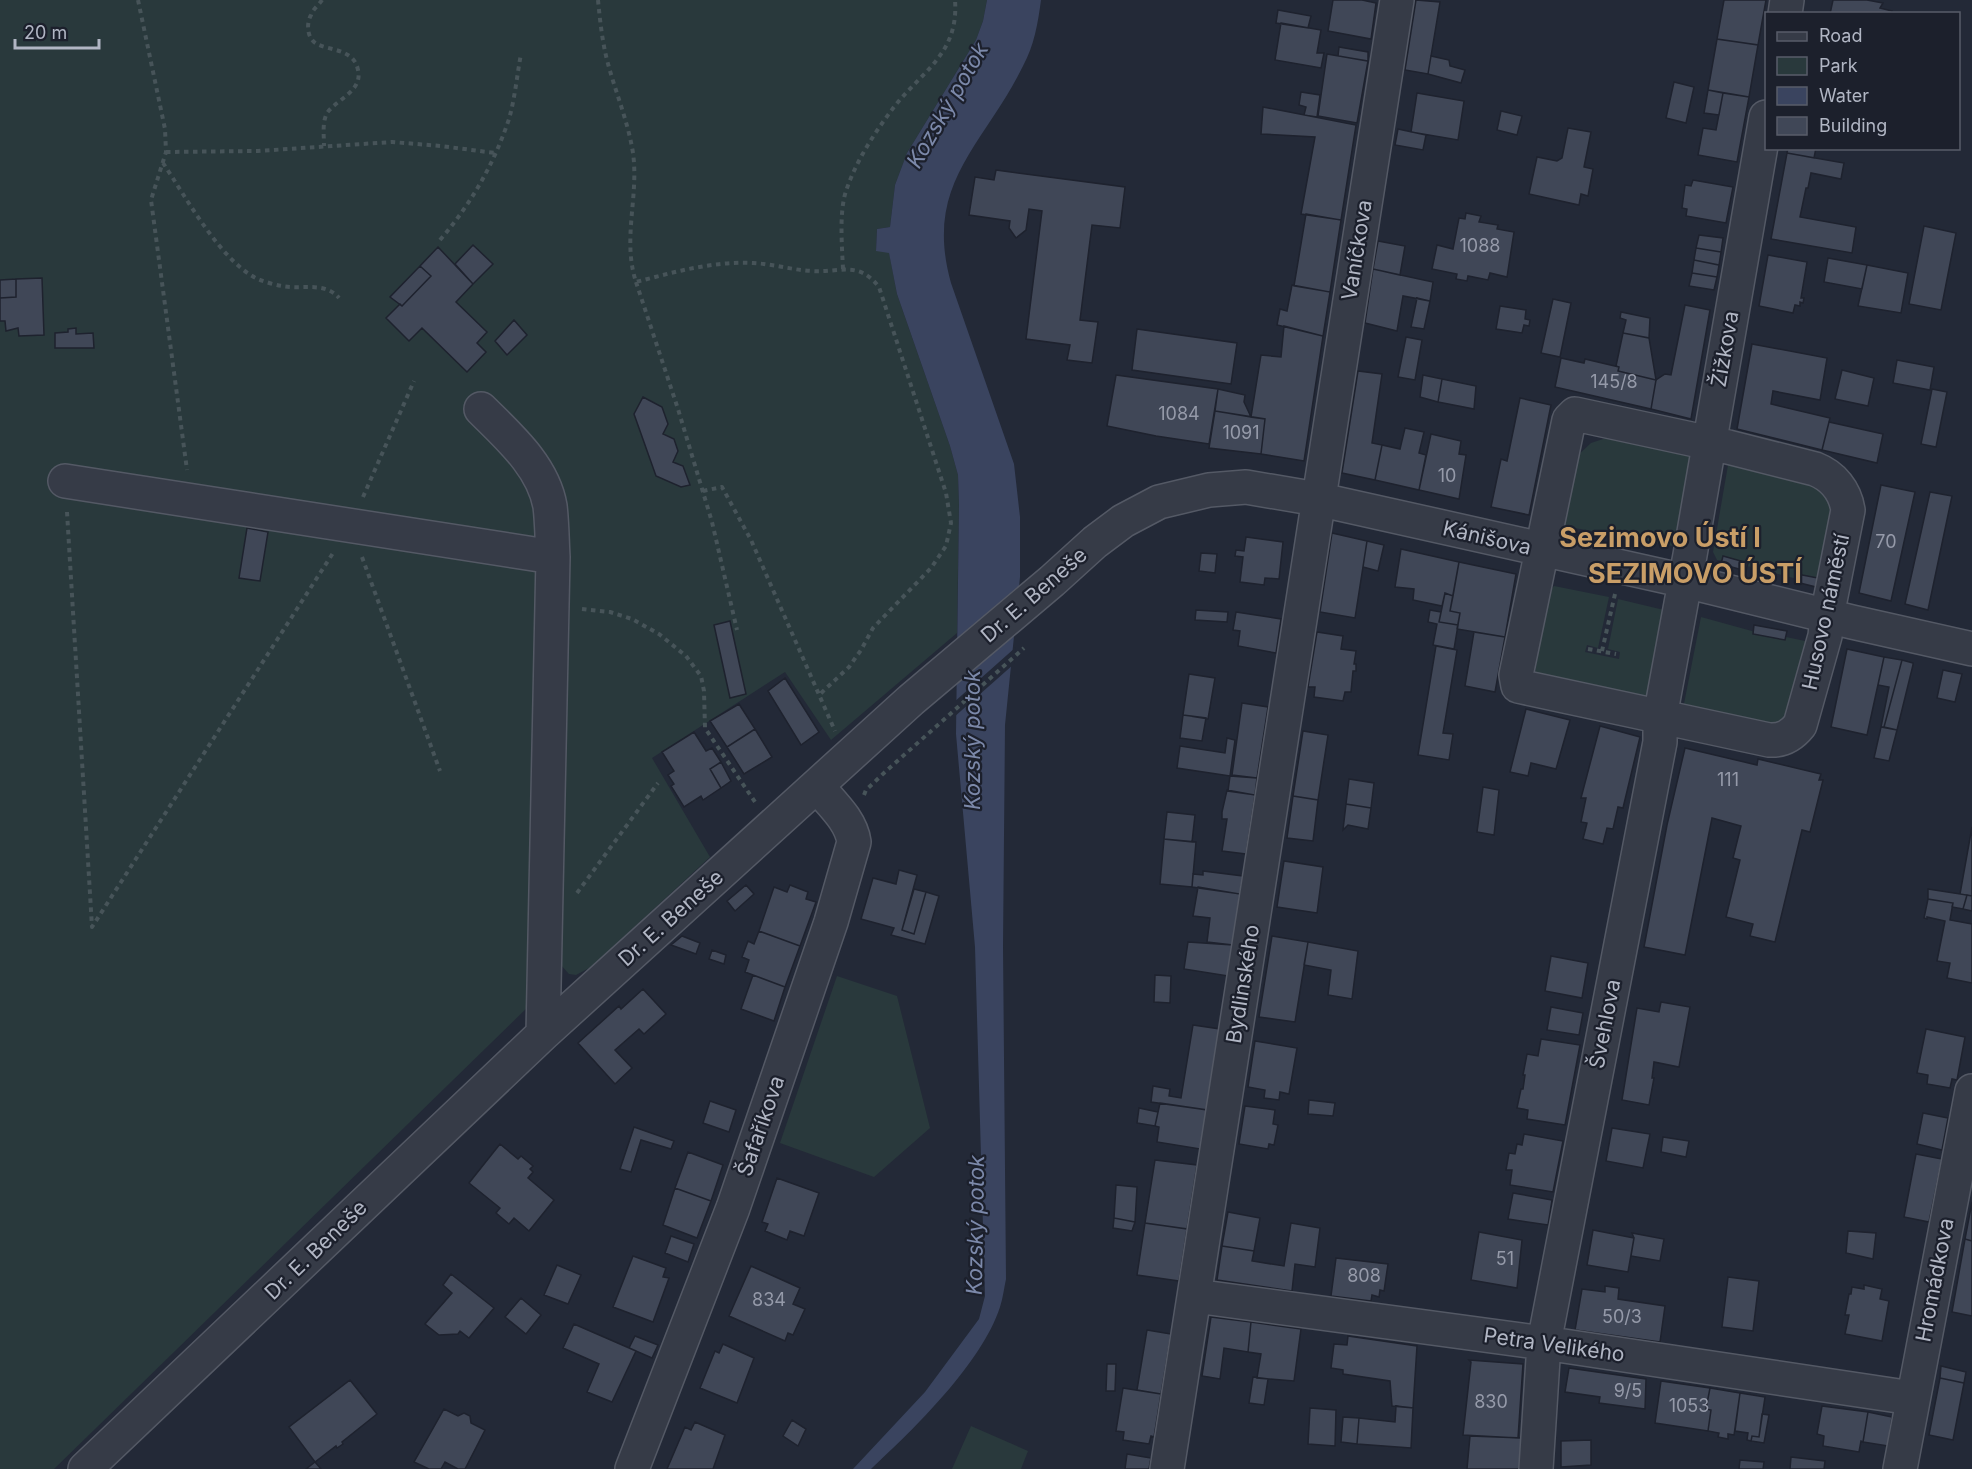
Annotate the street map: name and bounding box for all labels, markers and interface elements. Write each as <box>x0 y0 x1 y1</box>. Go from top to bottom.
scale bar <box>15 12 99 50</box>
legend <box>1765 12 1960 150</box>
text: 20 m <box>24 22 67 43</box>
text: Road <box>1819 25 1862 46</box>
water label: Kozský potok <box>901 37 994 172</box>
text: Park <box>1819 55 1858 76</box>
text: Water <box>1819 85 1869 106</box>
text: Building <box>1819 115 1887 136</box>
street label: Vaníčkova <box>1336 198 1377 302</box>
house number: 1088 <box>1460 235 1500 256</box>
street label: Žižkova <box>1705 309 1743 389</box>
house number: 145/8 <box>1590 371 1638 392</box>
house number: 1084 <box>1158 403 1200 424</box>
house number: 1091 <box>1222 422 1260 443</box>
house number: 10 <box>1438 465 1456 486</box>
street label: Kánišova <box>1440 515 1534 560</box>
district label: Sezimovo Ústí Ⅰ <box>1559 521 1761 554</box>
street label: Husovo náměstí <box>1797 531 1854 692</box>
house number: 70 <box>1875 531 1897 552</box>
street label: Dr. E. Beneše <box>976 542 1092 647</box>
district label: SEZIMOVO ÚSTÍ <box>1588 557 1802 590</box>
water label: Kozský potok <box>959 669 985 810</box>
house number: 111 <box>1717 769 1739 790</box>
street label: Dr. E. Beneše <box>613 864 728 971</box>
street label: Bydlinského <box>1221 923 1264 1045</box>
street label: Švehlova <box>1584 977 1625 1071</box>
street label: Šafaříkova <box>732 1072 789 1179</box>
water label: Kozský potok <box>961 1154 989 1295</box>
street label: Dr. E. Beneše <box>259 1195 372 1305</box>
street label: Hromádkova <box>1910 1216 1959 1344</box>
house number: 51 <box>1496 1248 1514 1269</box>
house number: 808 <box>1347 1265 1381 1286</box>
house number: 834 <box>752 1289 786 1310</box>
house number: 50/3 <box>1602 1306 1642 1327</box>
street label: Petra Velikého <box>1482 1322 1626 1367</box>
house number: 9/5 <box>1614 1380 1642 1401</box>
house number: 830 <box>1474 1391 1508 1412</box>
house number: 1053 <box>1669 1395 1709 1416</box>

